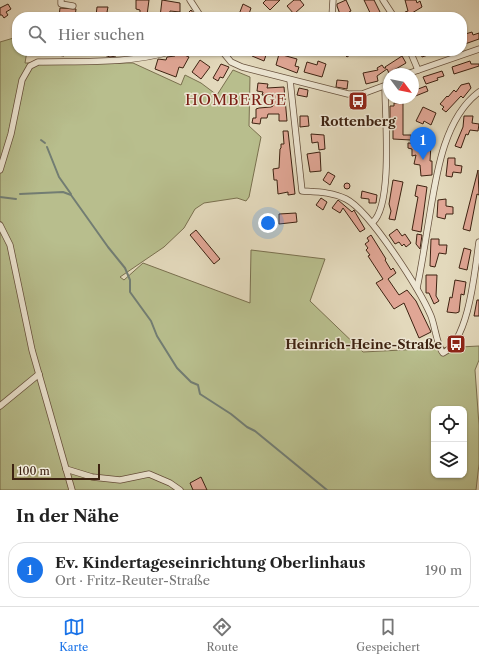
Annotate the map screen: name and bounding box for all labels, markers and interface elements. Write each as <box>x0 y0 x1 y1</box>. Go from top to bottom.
search box <box>12 12 467 56</box>
icon: search <box>26 23 48 45</box>
text: Hier suchen <box>58 25 145 44</box>
north arrow <box>383 68 419 104</box>
district label: HOMBERGE <box>185 90 287 109</box>
bus stop icon: Rottenberg <box>347 90 369 112</box>
place label: Rottenberg <box>320 113 396 129</box>
pin: 1 <box>410 127 436 160</box>
your location <box>258 213 278 233</box>
bus stop icon: Heinrich-Heine-Straße <box>445 333 467 355</box>
place label: Heinrich-Heine-Straße <box>285 336 442 352</box>
map controls <box>431 406 467 478</box>
button: locate <box>431 406 467 442</box>
button: layers <box>431 442 467 478</box>
scale bar <box>12 462 100 481</box>
text: 100 m <box>18 464 50 478</box>
text: In der Nähe <box>16 506 119 526</box>
text: Ev. Kindertageseinrichtung Oberlinhaus <box>55 553 365 572</box>
text: 1 <box>27 562 33 578</box>
text: 190 m <box>425 562 462 578</box>
text: Ort · Fritz-Reuter-Straße <box>55 572 210 588</box>
tab: Karte <box>59 616 88 654</box>
tab: Route <box>207 616 238 654</box>
tab: Gespeichert <box>356 616 420 654</box>

